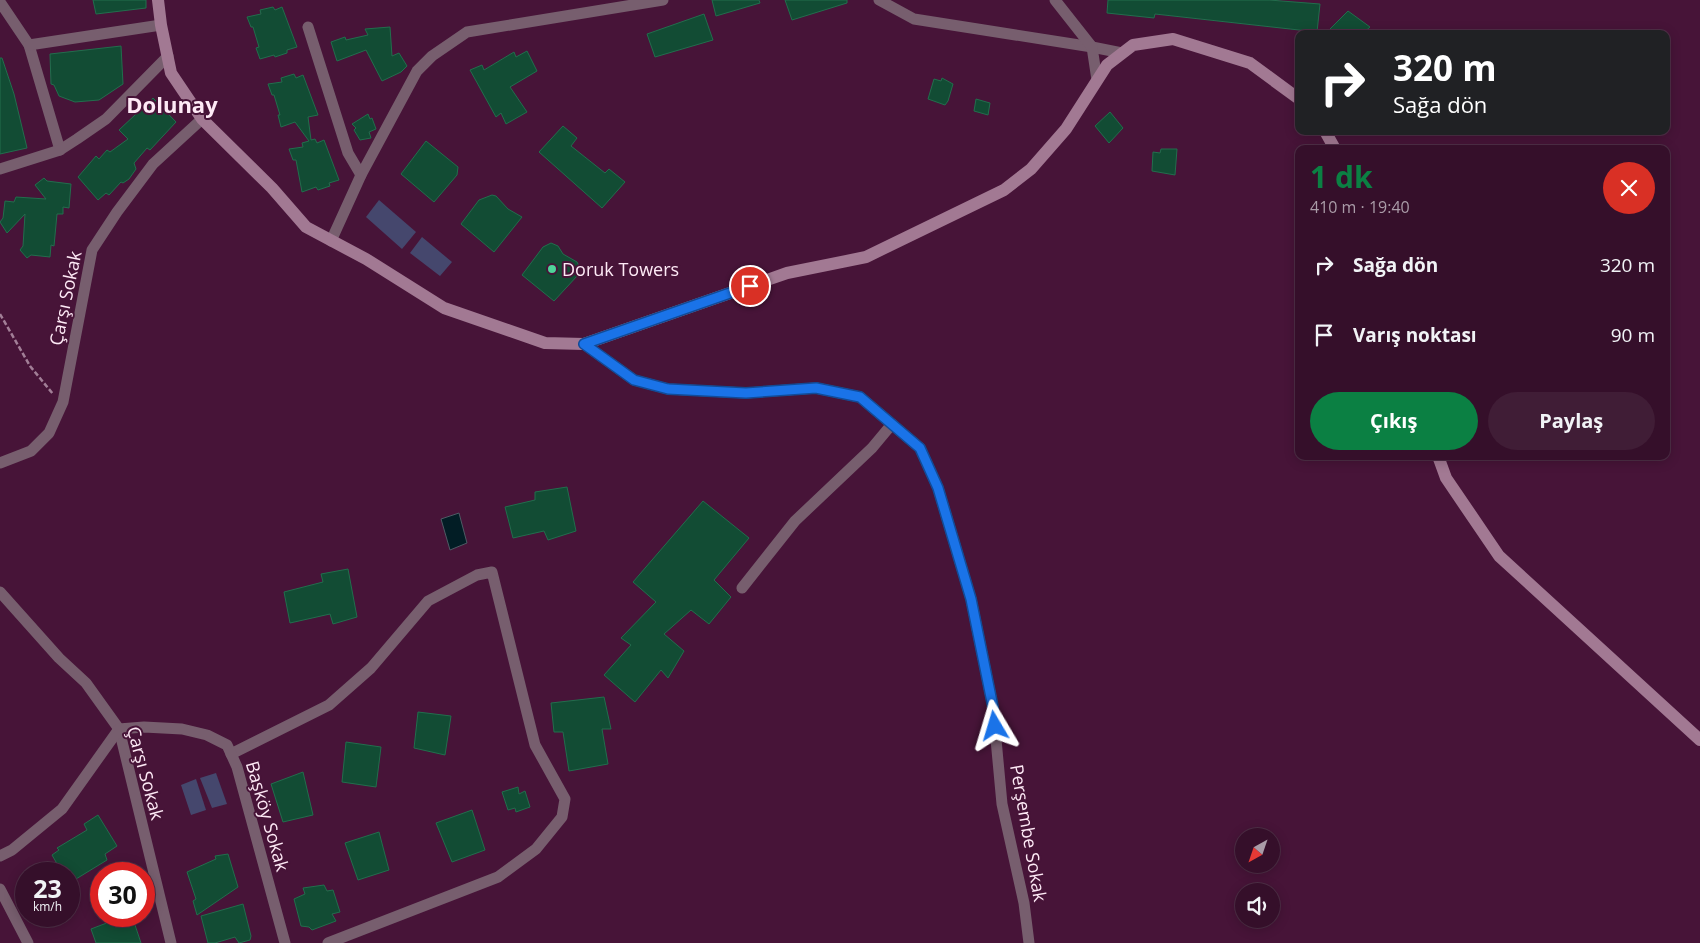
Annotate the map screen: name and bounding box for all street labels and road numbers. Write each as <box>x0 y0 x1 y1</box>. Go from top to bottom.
street label: Çarşı Sokak <box>43 248 87 347</box>
street label: Çarşı Sokak <box>122 723 170 823</box>
street label: Başköy Sokak <box>241 758 295 875</box>
street label: Perşembe Sokak <box>1005 762 1053 904</box>

